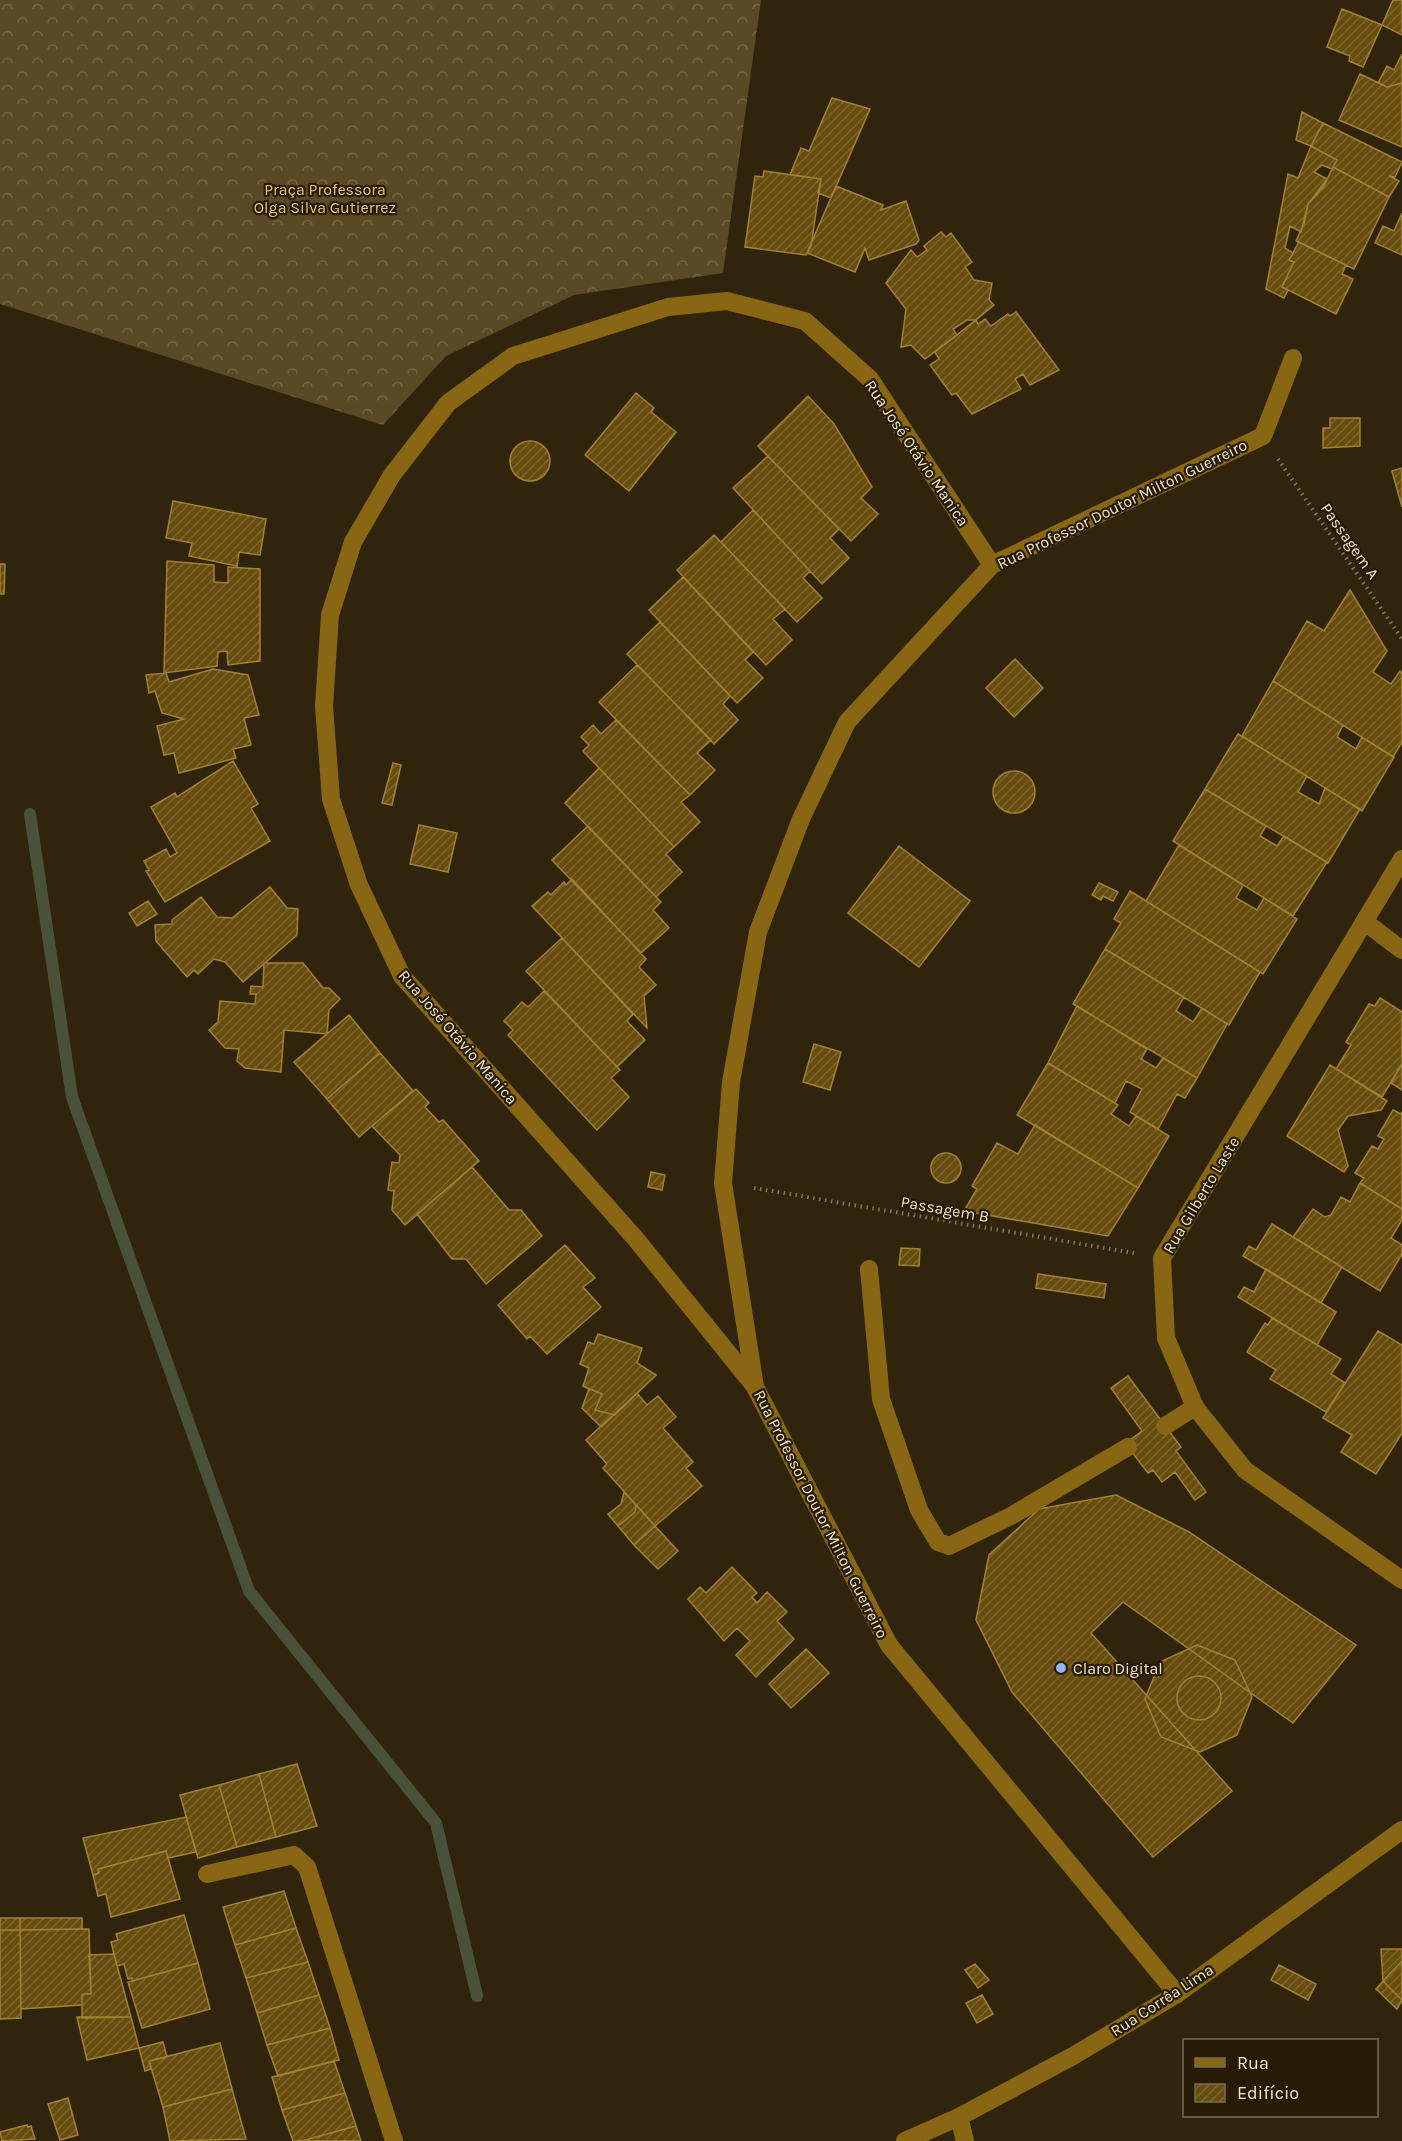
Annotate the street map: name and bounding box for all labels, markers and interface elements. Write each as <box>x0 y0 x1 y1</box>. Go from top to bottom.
park label: Praça Professora Olga Silva Gutierrez <box>254 180 396 217</box>
street label: Rua José Otávio Manica <box>861 376 973 530</box>
street label: Rua Professor Doutor Milton Guerreiro <box>994 435 1250 573</box>
street label: Passagem A <box>1317 499 1383 583</box>
street label: Rua José Otávio Manica <box>394 966 522 1108</box>
street label: Rua Gilberto Laste <box>1159 1133 1243 1257</box>
street label: Passagem B <box>899 1192 991 1226</box>
street label: Rua Professor Doutor Milton Guerreiro <box>750 1387 892 1641</box>
place label: Claro Digital <box>1073 1659 1163 1678</box>
marker: Claro Digital <box>1054 1661 1068 1675</box>
street label: Rua Corrêa Lima <box>1107 1960 1217 2040</box>
legend <box>1183 2039 1378 2117</box>
text: Rua <box>1237 2052 1269 2074</box>
text: Edifício <box>1237 2082 1299 2104</box>

